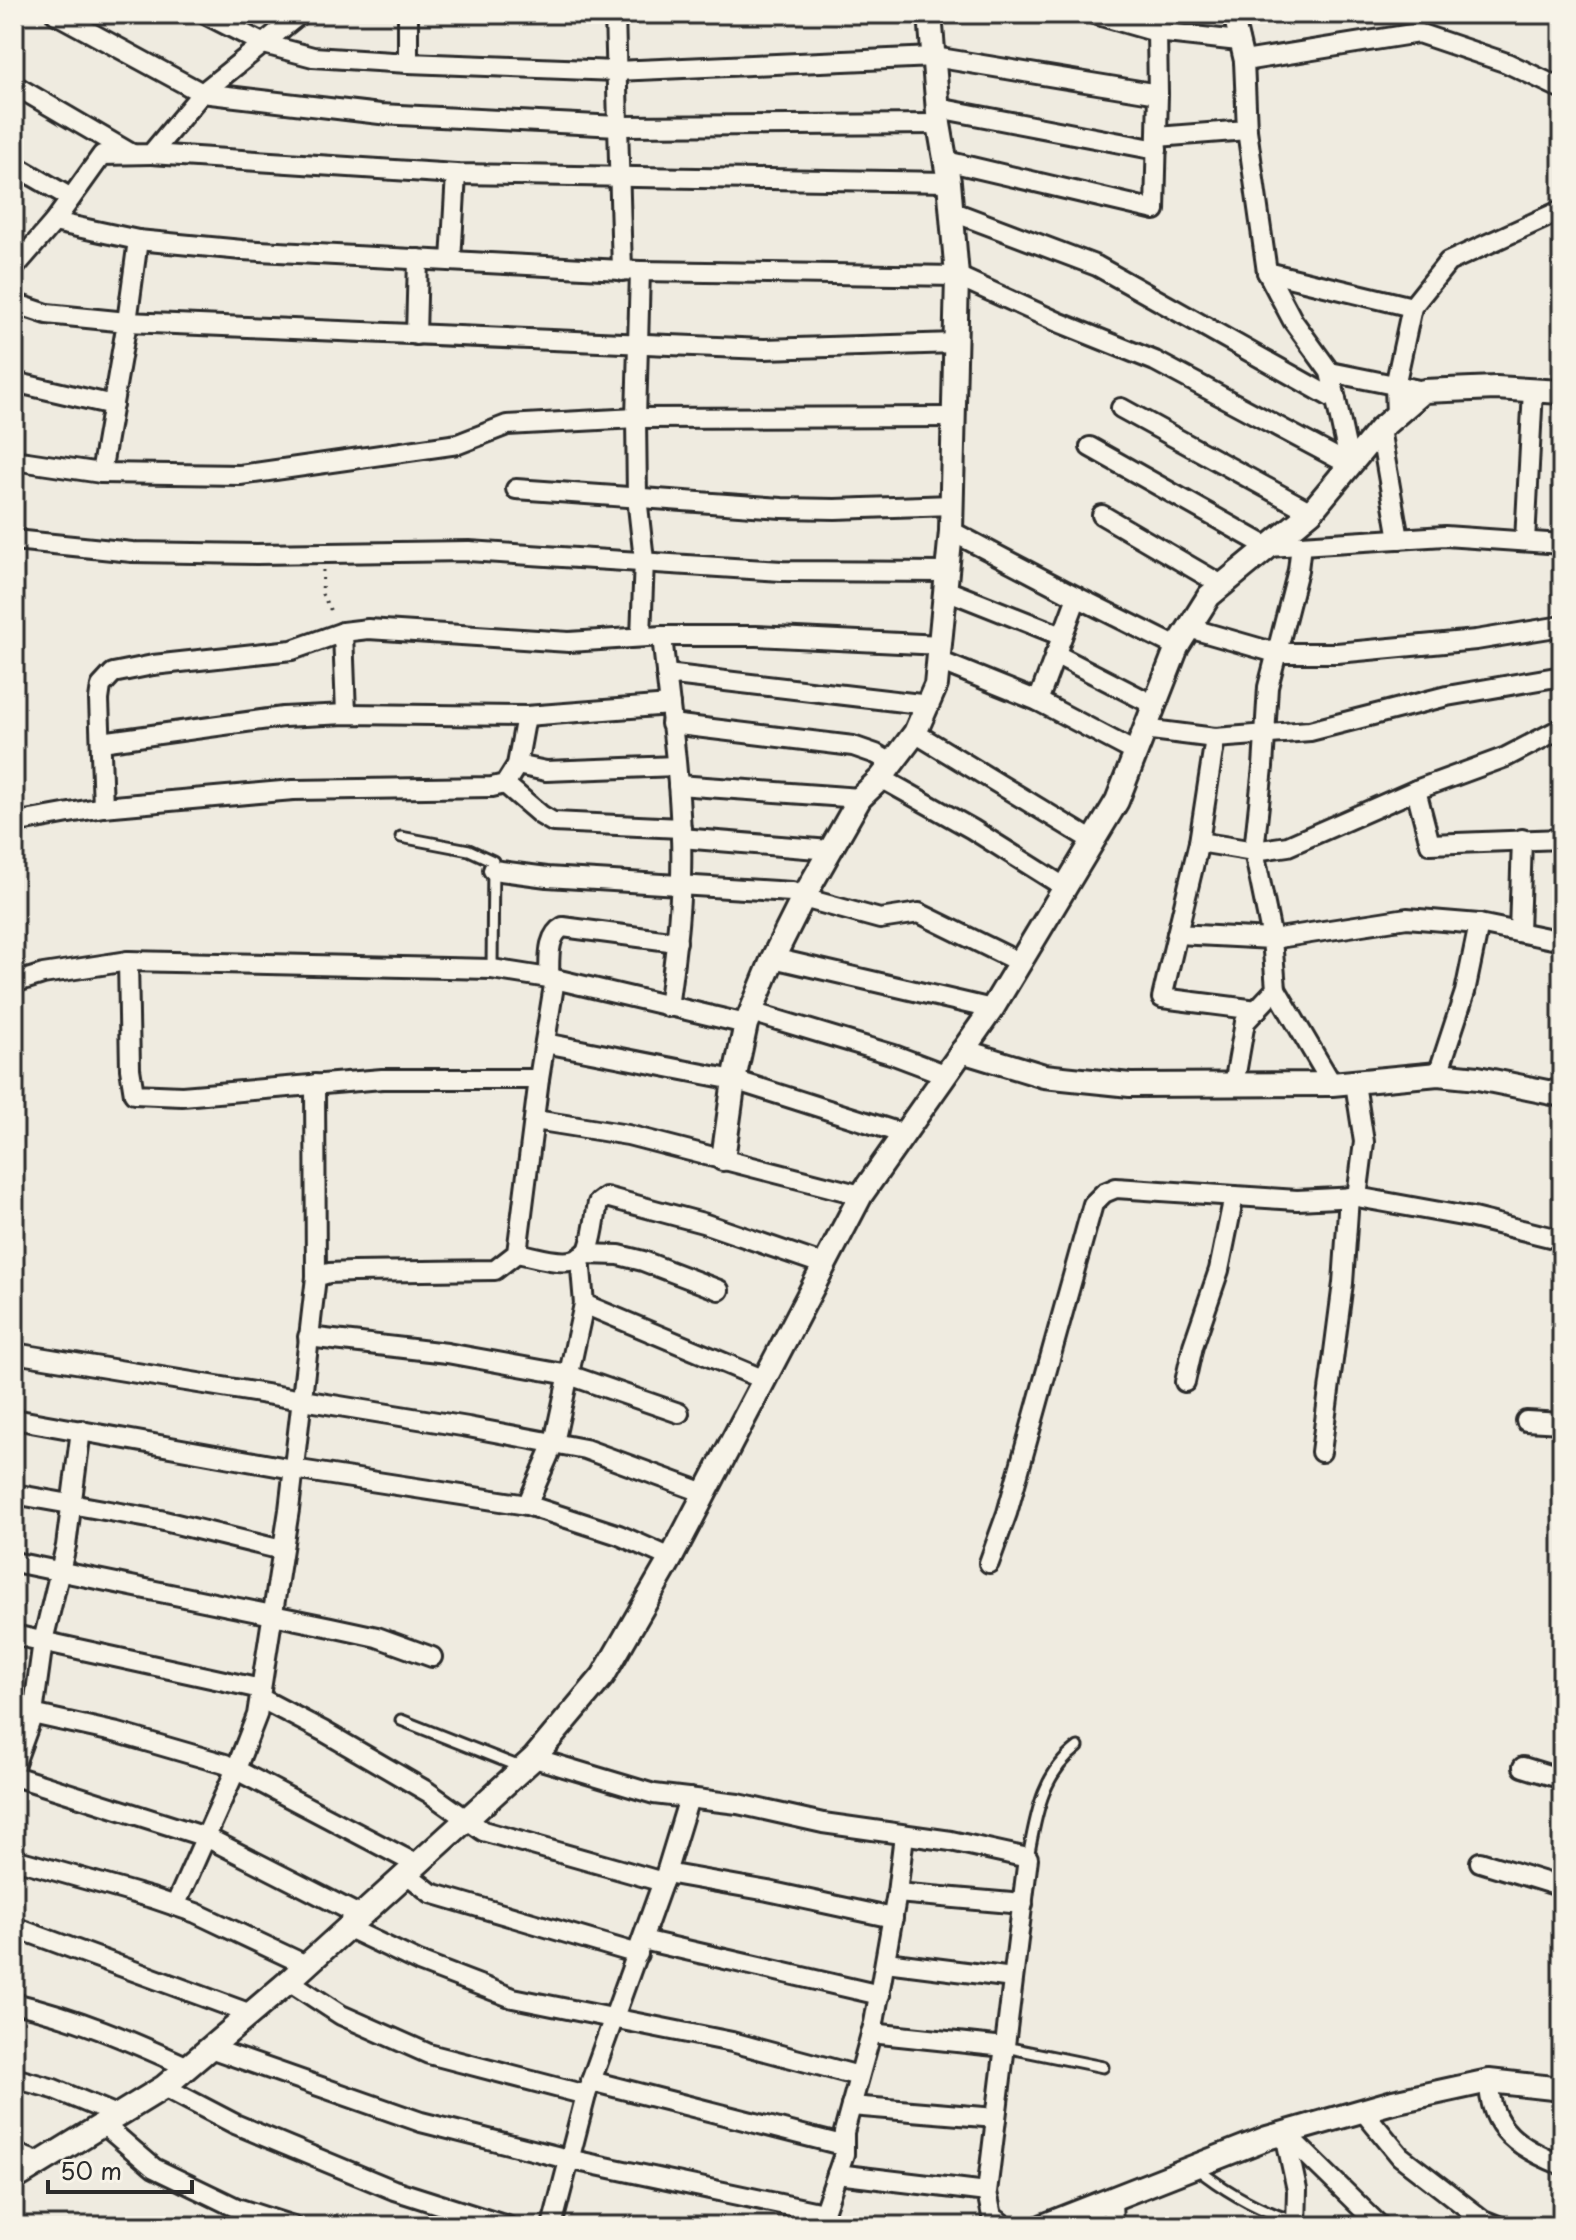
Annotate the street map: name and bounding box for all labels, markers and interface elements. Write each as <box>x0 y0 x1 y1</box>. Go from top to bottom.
scale bar <box>48 2144 192 2194</box>
text: 50 m <box>60 2152 122 2188</box>

